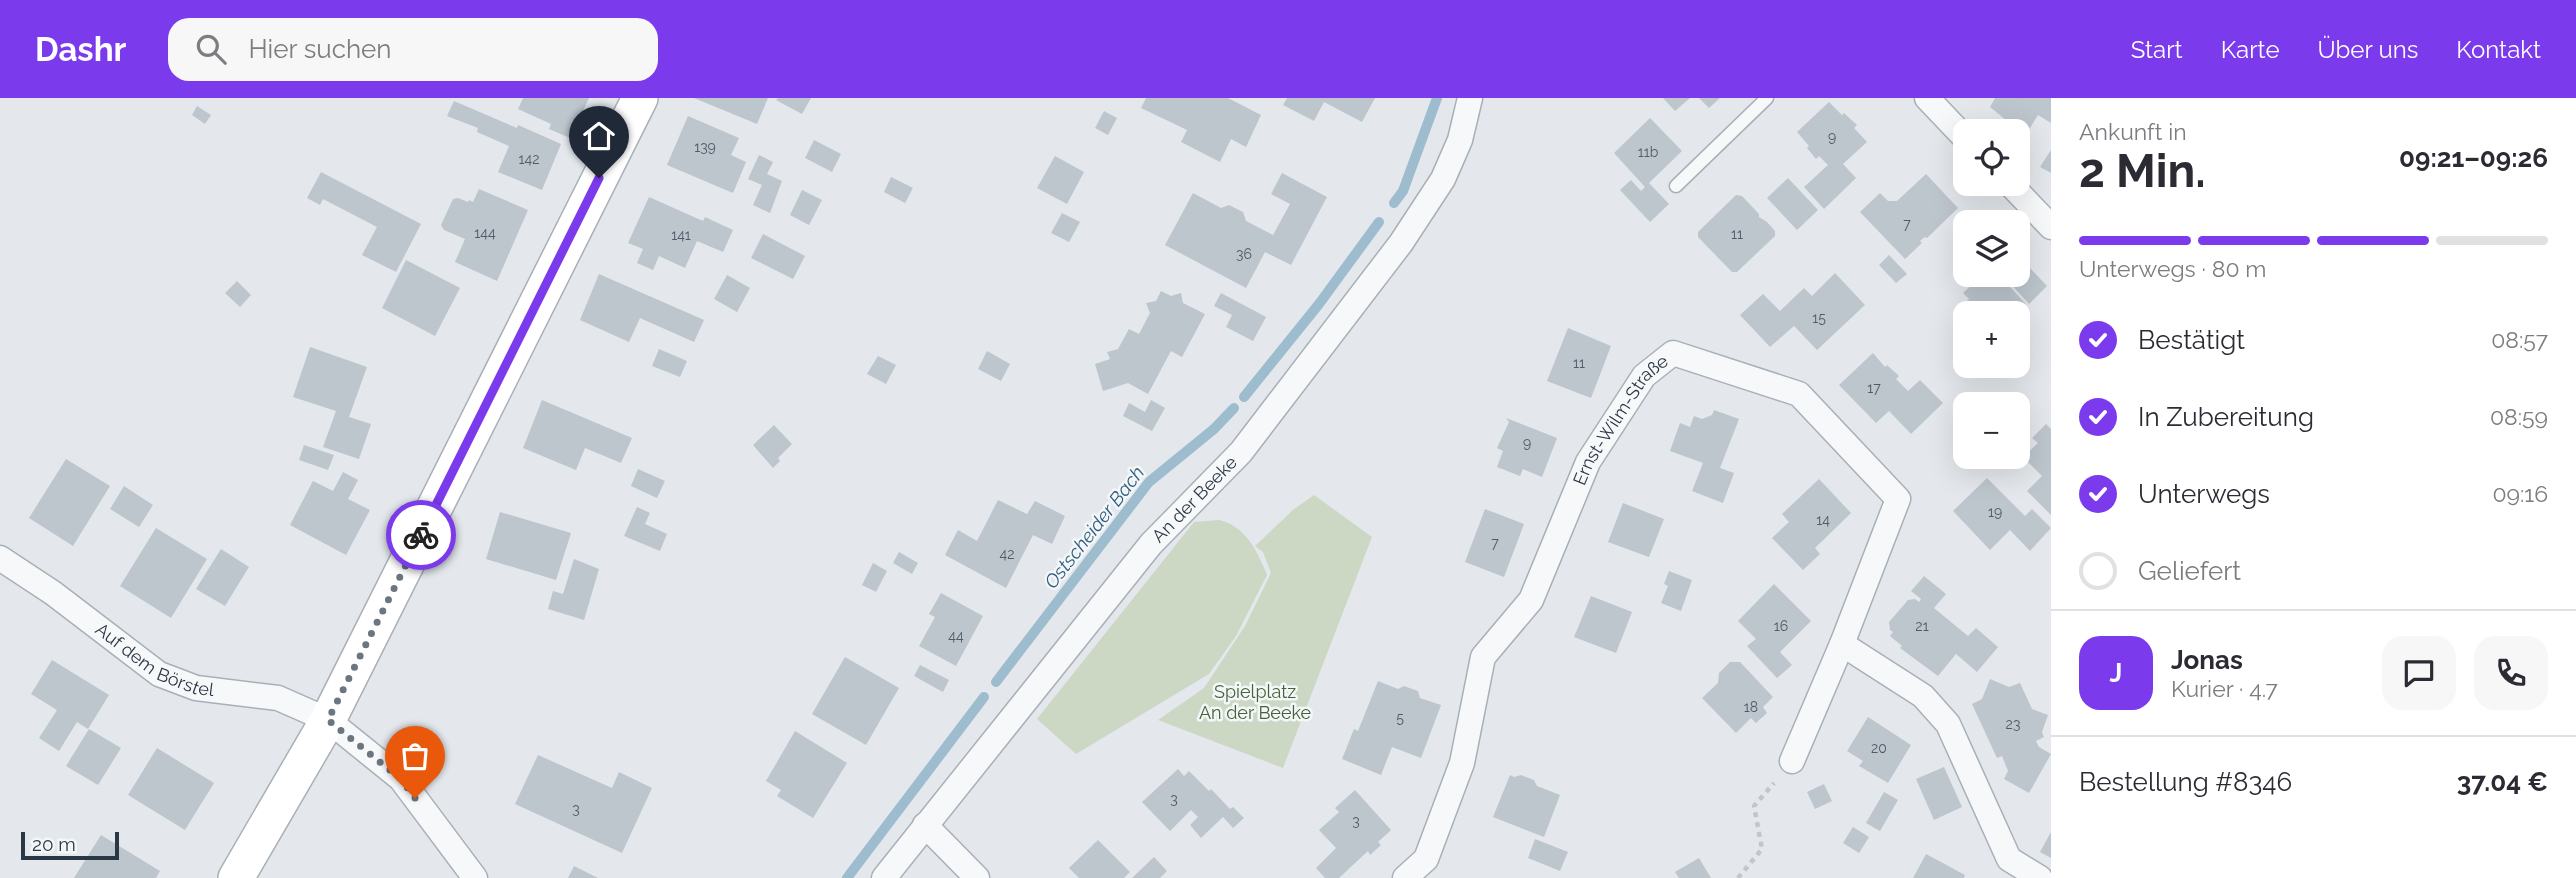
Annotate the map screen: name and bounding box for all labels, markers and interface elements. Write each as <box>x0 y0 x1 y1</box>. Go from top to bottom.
search box <box>168 18 658 81</box>
text: Dashr <box>35 30 126 69</box>
icon: search <box>192 30 230 68</box>
text: Hier suchen <box>248 34 392 64</box>
text: Start <box>2131 35 2183 64</box>
text: Karte <box>2221 35 2280 64</box>
text: Über uns <box>2318 35 2418 64</box>
text: Kontakt <box>2456 35 2541 64</box>
pin <box>569 106 629 178</box>
icon: home <box>580 117 618 155</box>
text: Ankunft in <box>2079 118 2187 145</box>
map controls <box>1953 119 2030 469</box>
button: locate <box>1953 119 2030 196</box>
house number: 9 <box>1828 129 1836 145</box>
house number: 139 <box>694 139 716 155</box>
text: 09:21–09:26 <box>2399 143 2548 173</box>
house number: 11b <box>1638 144 1659 160</box>
text: 2 Min. <box>2079 144 2206 198</box>
house number: 142 <box>519 151 539 167</box>
button: layers <box>1953 210 2030 287</box>
house number: 7 <box>1903 216 1911 232</box>
house number: 144 <box>474 225 496 241</box>
house number: 11 <box>1731 226 1743 242</box>
house number: 141 <box>671 227 691 243</box>
house number: 36 <box>1236 246 1252 262</box>
text: Unterwegs · 80 m <box>2079 255 2267 282</box>
button: + <box>1953 301 2030 378</box>
house number: 15 <box>1812 310 1826 326</box>
icon: check <box>2079 321 2117 359</box>
text: Bestätigt <box>2138 325 2245 355</box>
text: 08:57 <box>2491 326 2548 353</box>
street label: Ernst-Wilm-Straße <box>1569 350 1672 488</box>
house number: 11 <box>1573 355 1585 371</box>
house number: 17 <box>1867 380 1881 396</box>
button: − <box>1953 392 2030 469</box>
icon: check <box>2079 398 2117 436</box>
text: In Zubereitung <box>2138 402 2314 432</box>
text: 08:59 <box>2490 403 2548 430</box>
house number: 9 <box>1523 435 1531 451</box>
street label: An der Beeke <box>1147 451 1241 547</box>
water label: Ostscheider Bach <box>1039 462 1149 592</box>
icon: check <box>2079 475 2117 513</box>
text: Unterwegs <box>2138 479 2270 509</box>
text: 09:16 <box>2492 480 2548 507</box>
courier <box>386 500 456 570</box>
house number: 19 <box>1988 504 2002 520</box>
house number: 14 <box>1816 512 1830 528</box>
icon: bike <box>402 516 440 554</box>
house number: 7 <box>1491 535 1499 551</box>
house number: 42 <box>1000 546 1014 562</box>
text: Geliefert <box>2138 556 2241 586</box>
street label: Auf dem Börstel <box>91 618 215 700</box>
house number: 16 <box>1774 618 1788 634</box>
house number: 21 <box>1915 618 1929 634</box>
house number: 44 <box>948 628 964 644</box>
button: chat <box>2382 636 2456 710</box>
button: phone <box>2474 636 2548 710</box>
text: Jonas <box>2171 645 2243 675</box>
text: J <box>2110 658 2122 688</box>
text: Kurier · 4.7 <box>2171 675 2278 702</box>
park label: Spielplatz An der Beeke <box>1199 681 1312 723</box>
house number: 18 <box>1744 699 1758 715</box>
house number: 5 <box>1396 710 1404 726</box>
house number: 23 <box>2006 716 2020 732</box>
pin <box>385 726 445 798</box>
icon: bag <box>396 737 434 775</box>
house number: 20 <box>1871 740 1887 756</box>
text: Bestellung #8346 <box>2079 767 2292 797</box>
text: 37.04 € <box>2457 767 2548 797</box>
house number: 3 <box>1170 791 1178 807</box>
house number: 3 <box>572 801 580 817</box>
house number: 3 <box>1352 813 1360 829</box>
scale bar <box>21 829 119 861</box>
text: 20 m <box>32 833 76 855</box>

